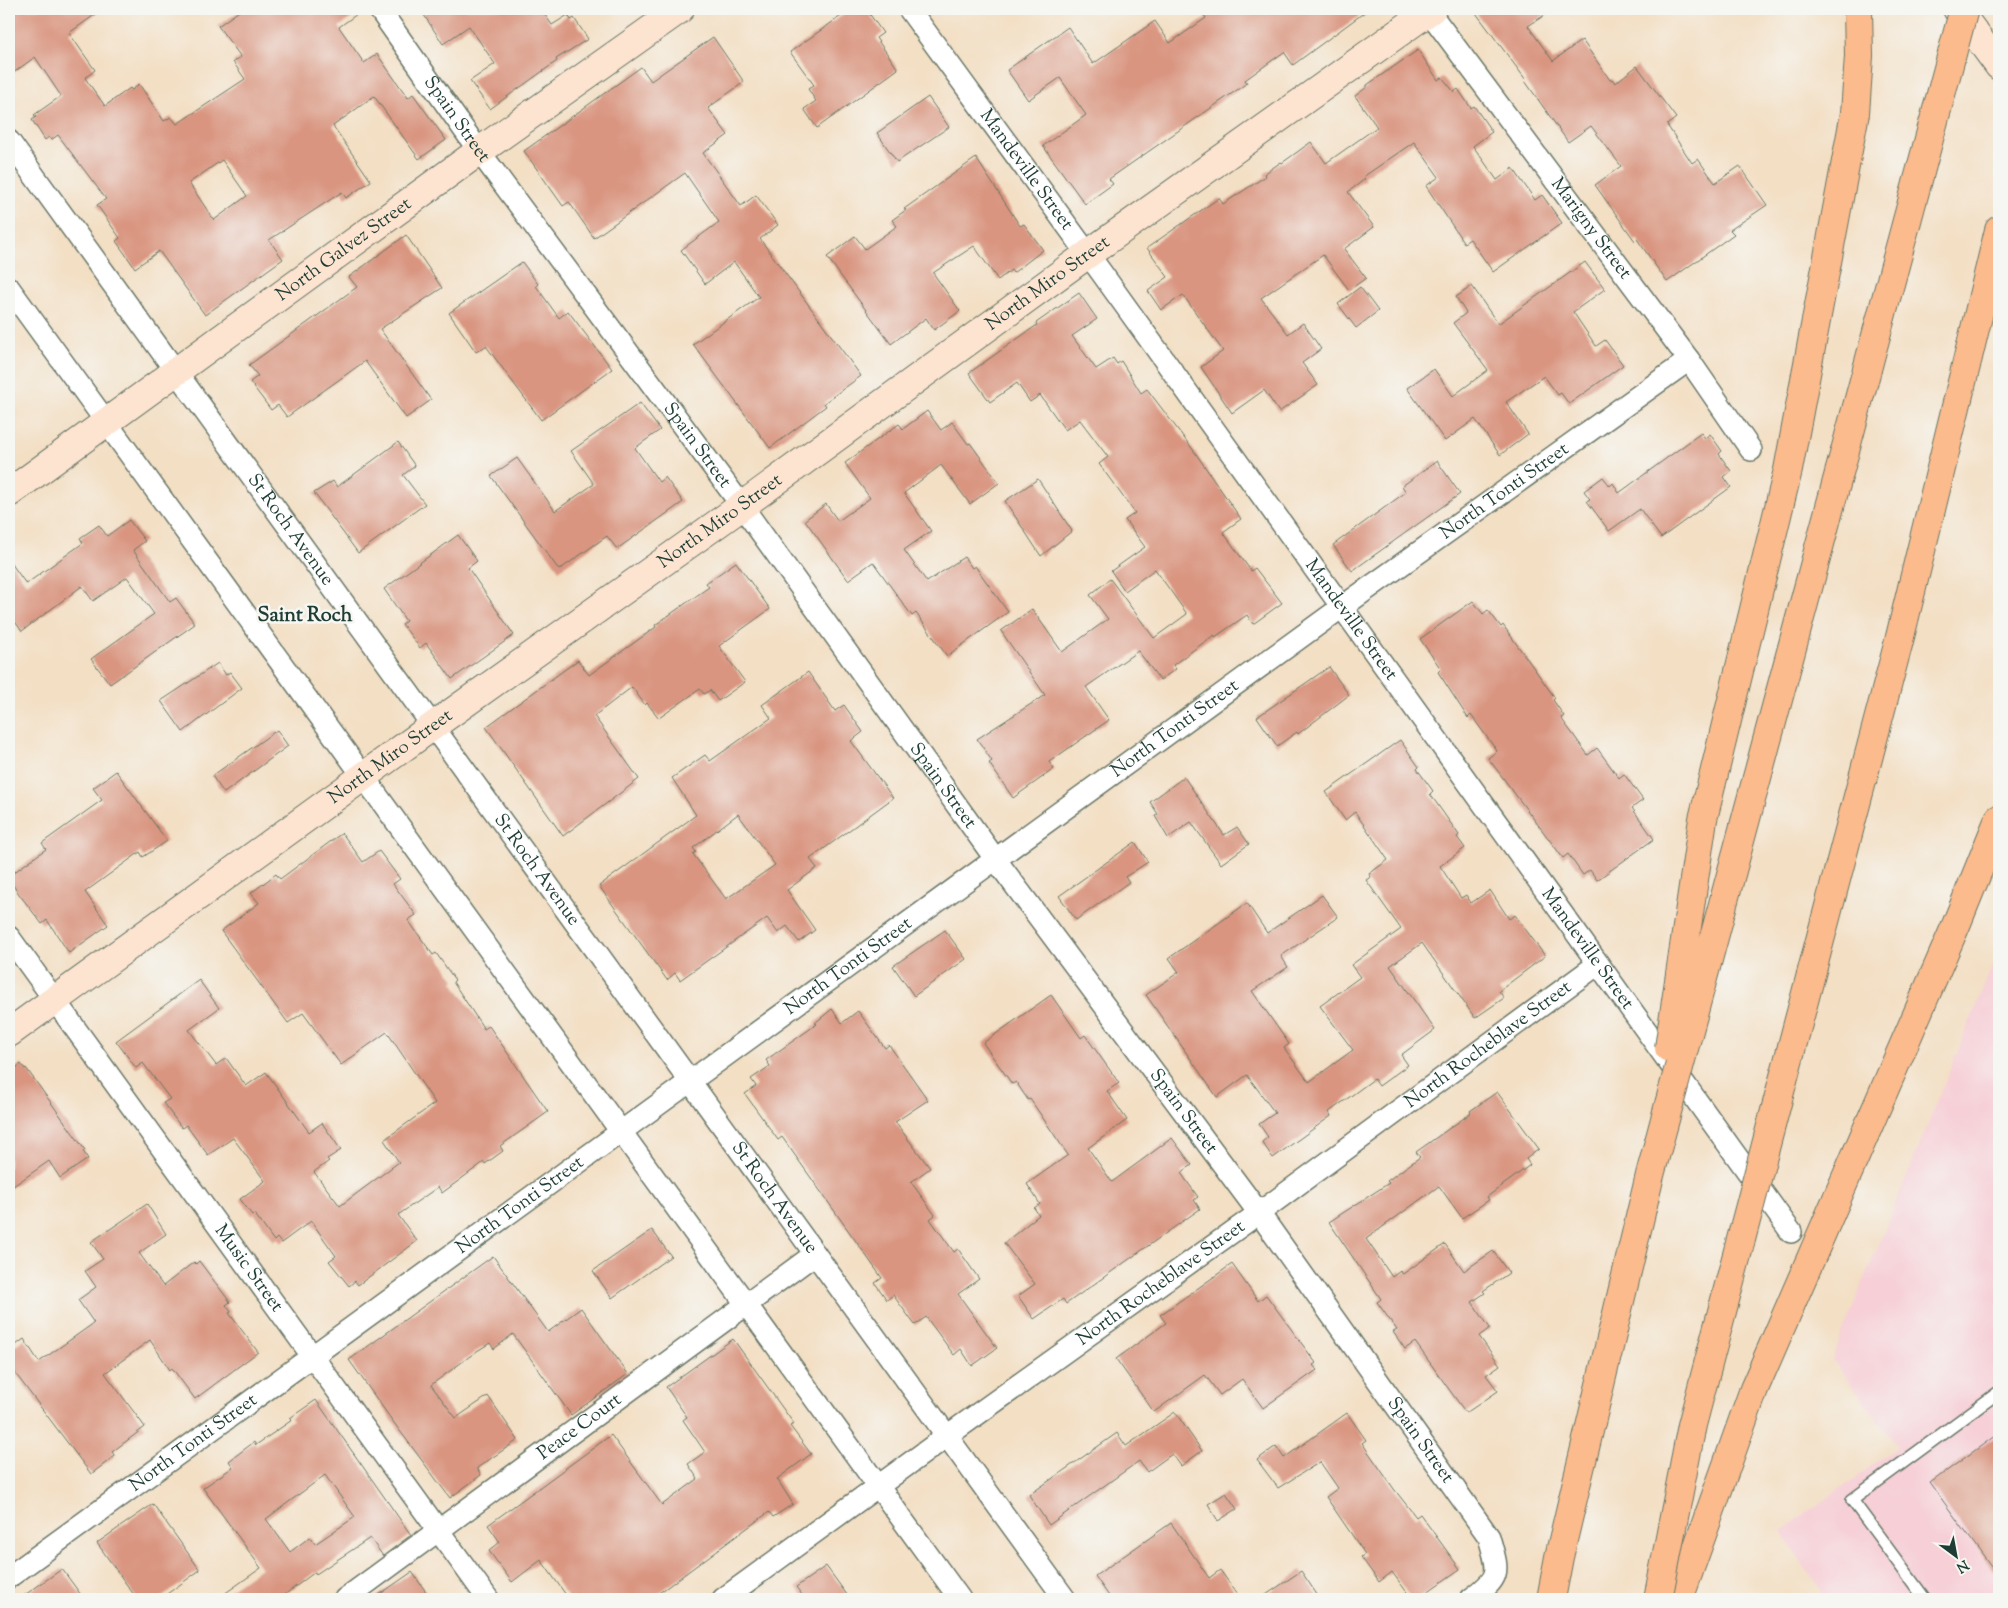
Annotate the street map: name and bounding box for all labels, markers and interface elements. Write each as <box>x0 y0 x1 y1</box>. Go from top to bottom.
street label: Spain Street <box>417 71 497 169</box>
street label: Mandeville Street <box>973 104 1080 236</box>
street label: Marigny Street <box>1544 172 1638 286</box>
street label: North Galvez Street <box>270 191 418 308</box>
street label: North Miro Street <box>980 229 1116 338</box>
street label: Spain Street <box>656 397 738 494</box>
street label: North Tonti Street <box>1435 436 1575 547</box>
street label: North Miro Street <box>652 467 788 575</box>
street label: St Roch Avenue <box>241 468 340 591</box>
street label: Mandeville Street <box>1298 553 1404 687</box>
district label: Saint Roch <box>258 602 353 631</box>
street label: North Tonti Street <box>1105 673 1245 784</box>
street label: North Miro Street <box>323 702 459 811</box>
street label: Spain Street <box>903 737 983 835</box>
street label: St Roch Avenue <box>487 808 587 932</box>
street label: Mandeville Street <box>1534 882 1641 1016</box>
street label: North Tonti Street <box>779 910 918 1022</box>
street label: North Rocheblave Street <box>1399 974 1578 1115</box>
street label: Spain Street <box>1143 1063 1225 1160</box>
street label: St Roch Avenue <box>725 1136 824 1260</box>
street label: North Tonti Street <box>450 1149 590 1261</box>
street label: North Rocheblave Street <box>1071 1213 1251 1353</box>
street label: Music Street <box>208 1219 290 1318</box>
street label: Peace Court <box>532 1386 628 1467</box>
street label: North Tonti Street <box>124 1387 263 1499</box>
street label: Spain Street <box>1380 1391 1461 1489</box>
north arrow <box>1930 1530 1980 1580</box>
text: N <box>1952 1554 1972 1577</box>

